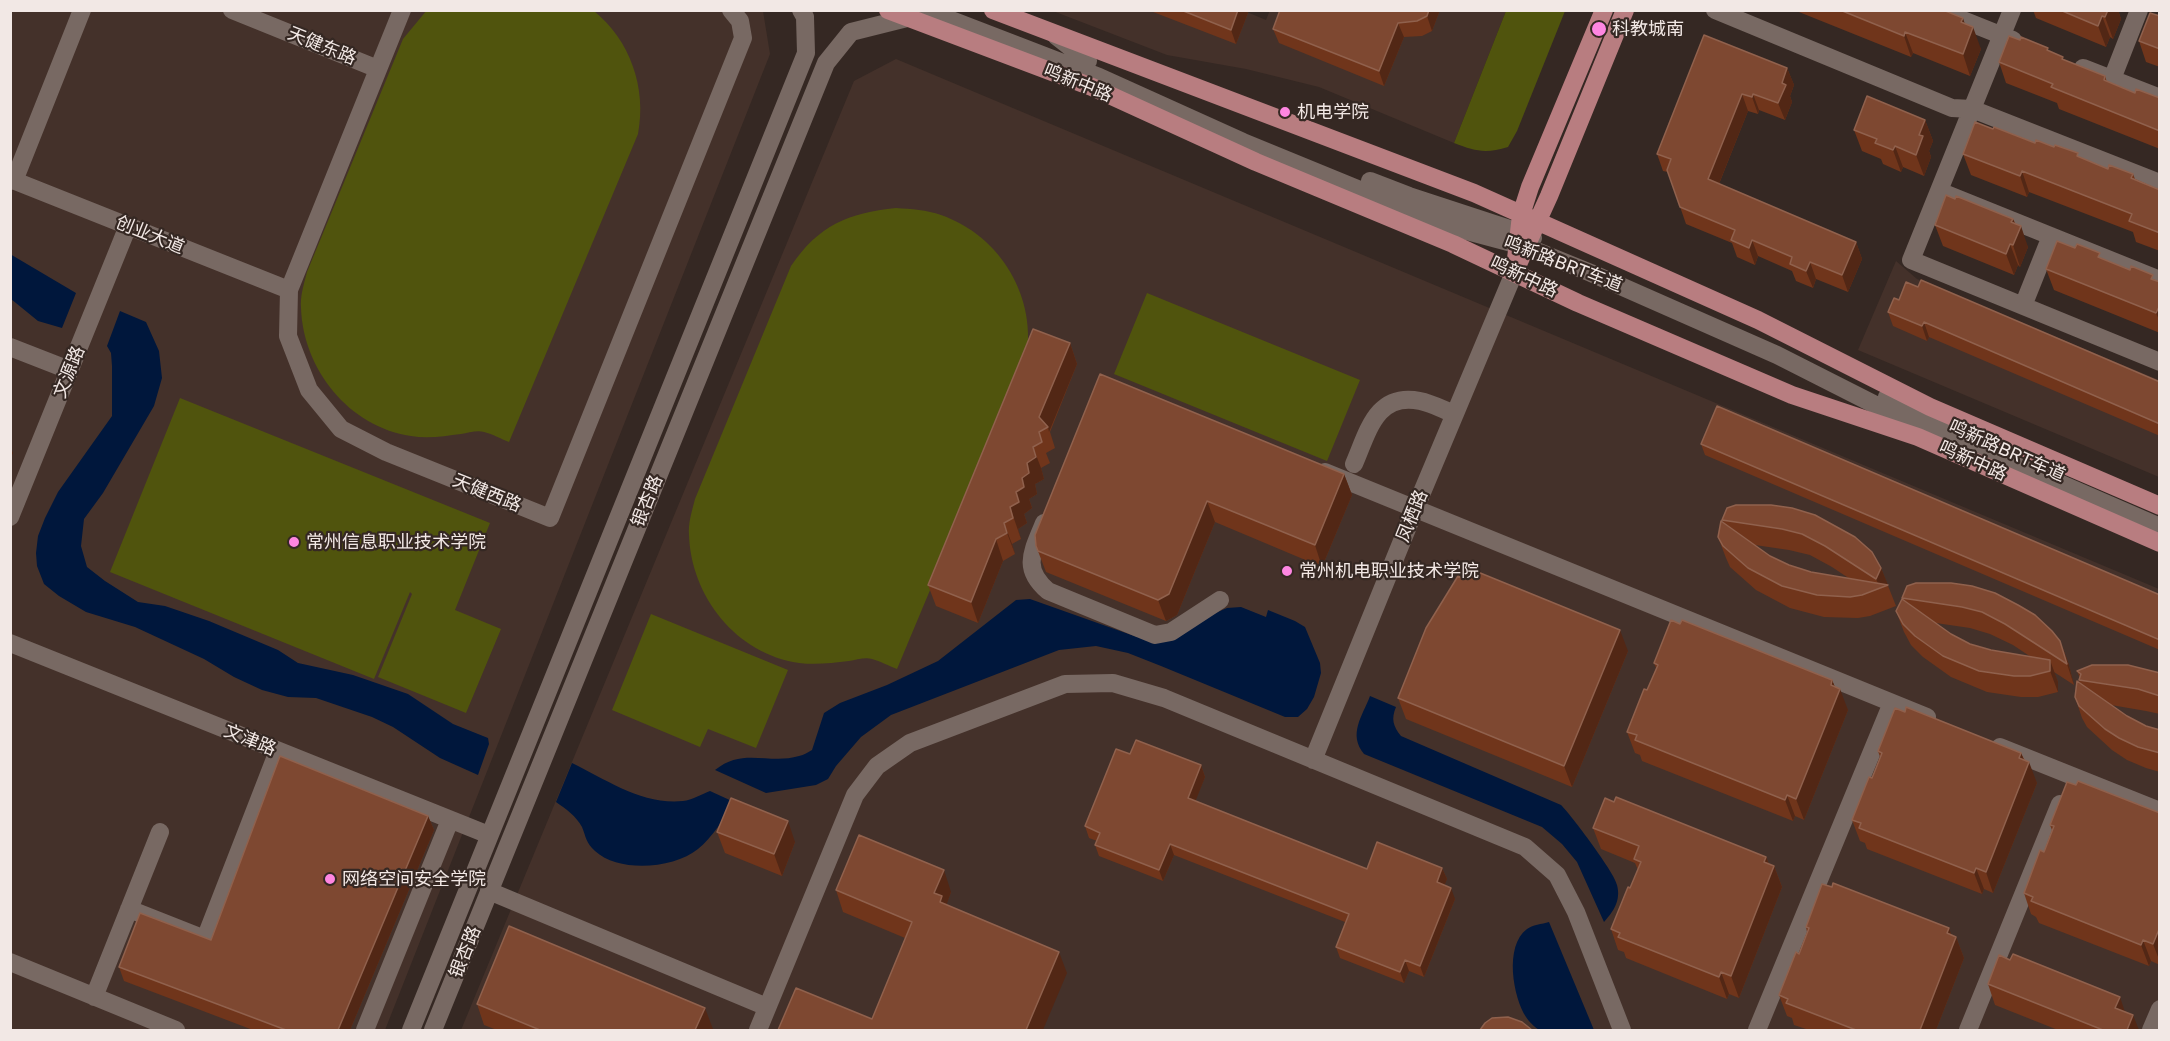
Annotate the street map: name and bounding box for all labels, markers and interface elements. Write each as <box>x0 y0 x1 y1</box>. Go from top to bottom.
place label: 科教城南 <box>1612 18 1684 40</box>
marker: 科教城南 <box>1590 20 1608 38</box>
street label: 天健东路 <box>285 23 359 69</box>
street label: 鸣新中路 <box>1041 60 1115 106</box>
place label: 机电学院 <box>1297 101 1369 123</box>
marker: 机电学院 <box>1278 105 1292 119</box>
street label: 创业大道 <box>113 212 187 258</box>
street label: 鸣新路BRT车道 <box>1501 231 1625 297</box>
street label: 鸣新中路 <box>1487 252 1561 302</box>
street label: 文源路 <box>49 343 89 401</box>
street label: 鸣新路BRT车道 <box>1945 416 2069 486</box>
street label: 鸣新中路 <box>1936 436 2010 486</box>
street label: 天健西路 <box>450 470 524 516</box>
street label: 银杏路 <box>627 472 667 530</box>
street label: 凤栖路 <box>1392 487 1432 545</box>
place label: 常州信息职业技术学院 <box>306 531 486 553</box>
marker: 常州信息职业技术学院 <box>287 535 301 549</box>
place label: 常州机电职业技术学院 <box>1299 560 1479 582</box>
marker: 常州机电职业技术学院 <box>1280 564 1294 578</box>
street label: 文津路 <box>221 720 279 760</box>
place label: 网络空间安全学院 <box>342 868 486 890</box>
marker: 网络空间安全学院 <box>323 872 337 886</box>
street label: 银杏路 <box>445 923 485 981</box>

